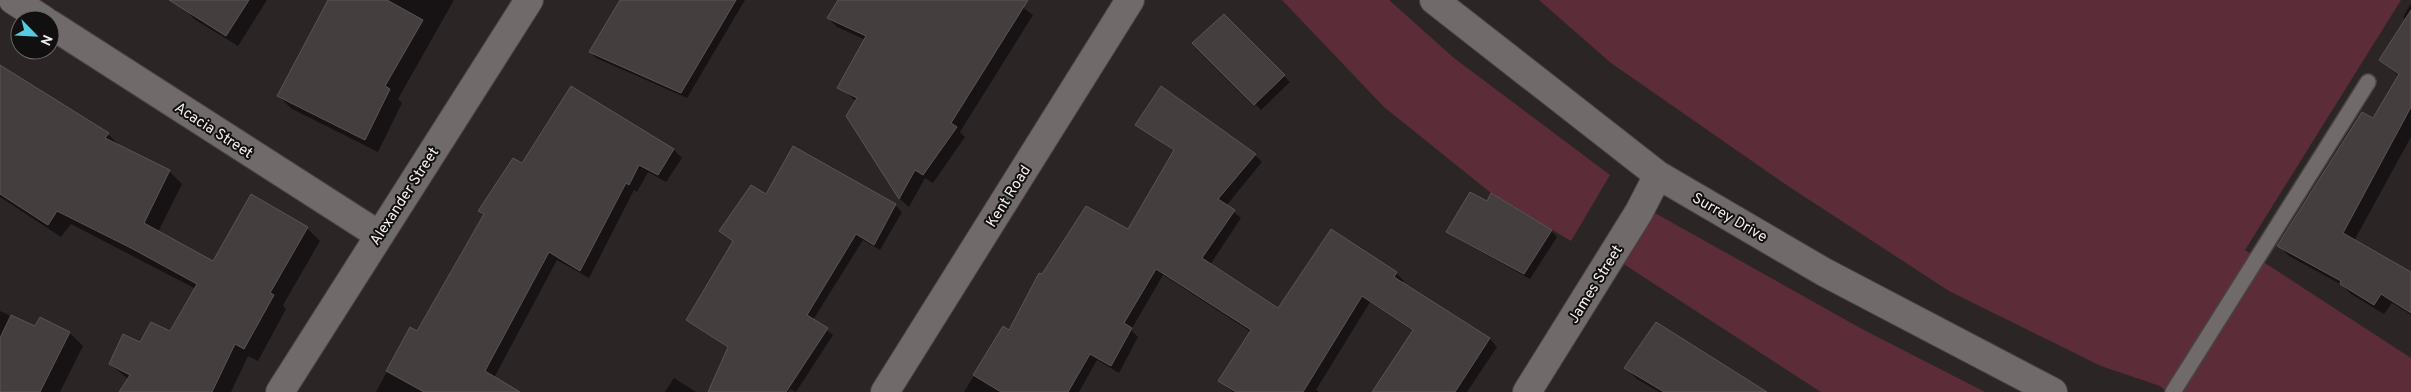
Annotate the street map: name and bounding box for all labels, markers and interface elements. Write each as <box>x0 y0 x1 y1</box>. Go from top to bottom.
north arrow <box>10 10 60 60</box>
text: N <box>36 32 55 48</box>
street label: Acacia Street <box>170 99 256 164</box>
street label: Alexander Street <box>366 144 444 249</box>
street label: Kent Road <box>983 162 1036 231</box>
street label: Surrey Drive <box>1688 189 1770 247</box>
street label: James Street <box>1565 242 1628 328</box>

